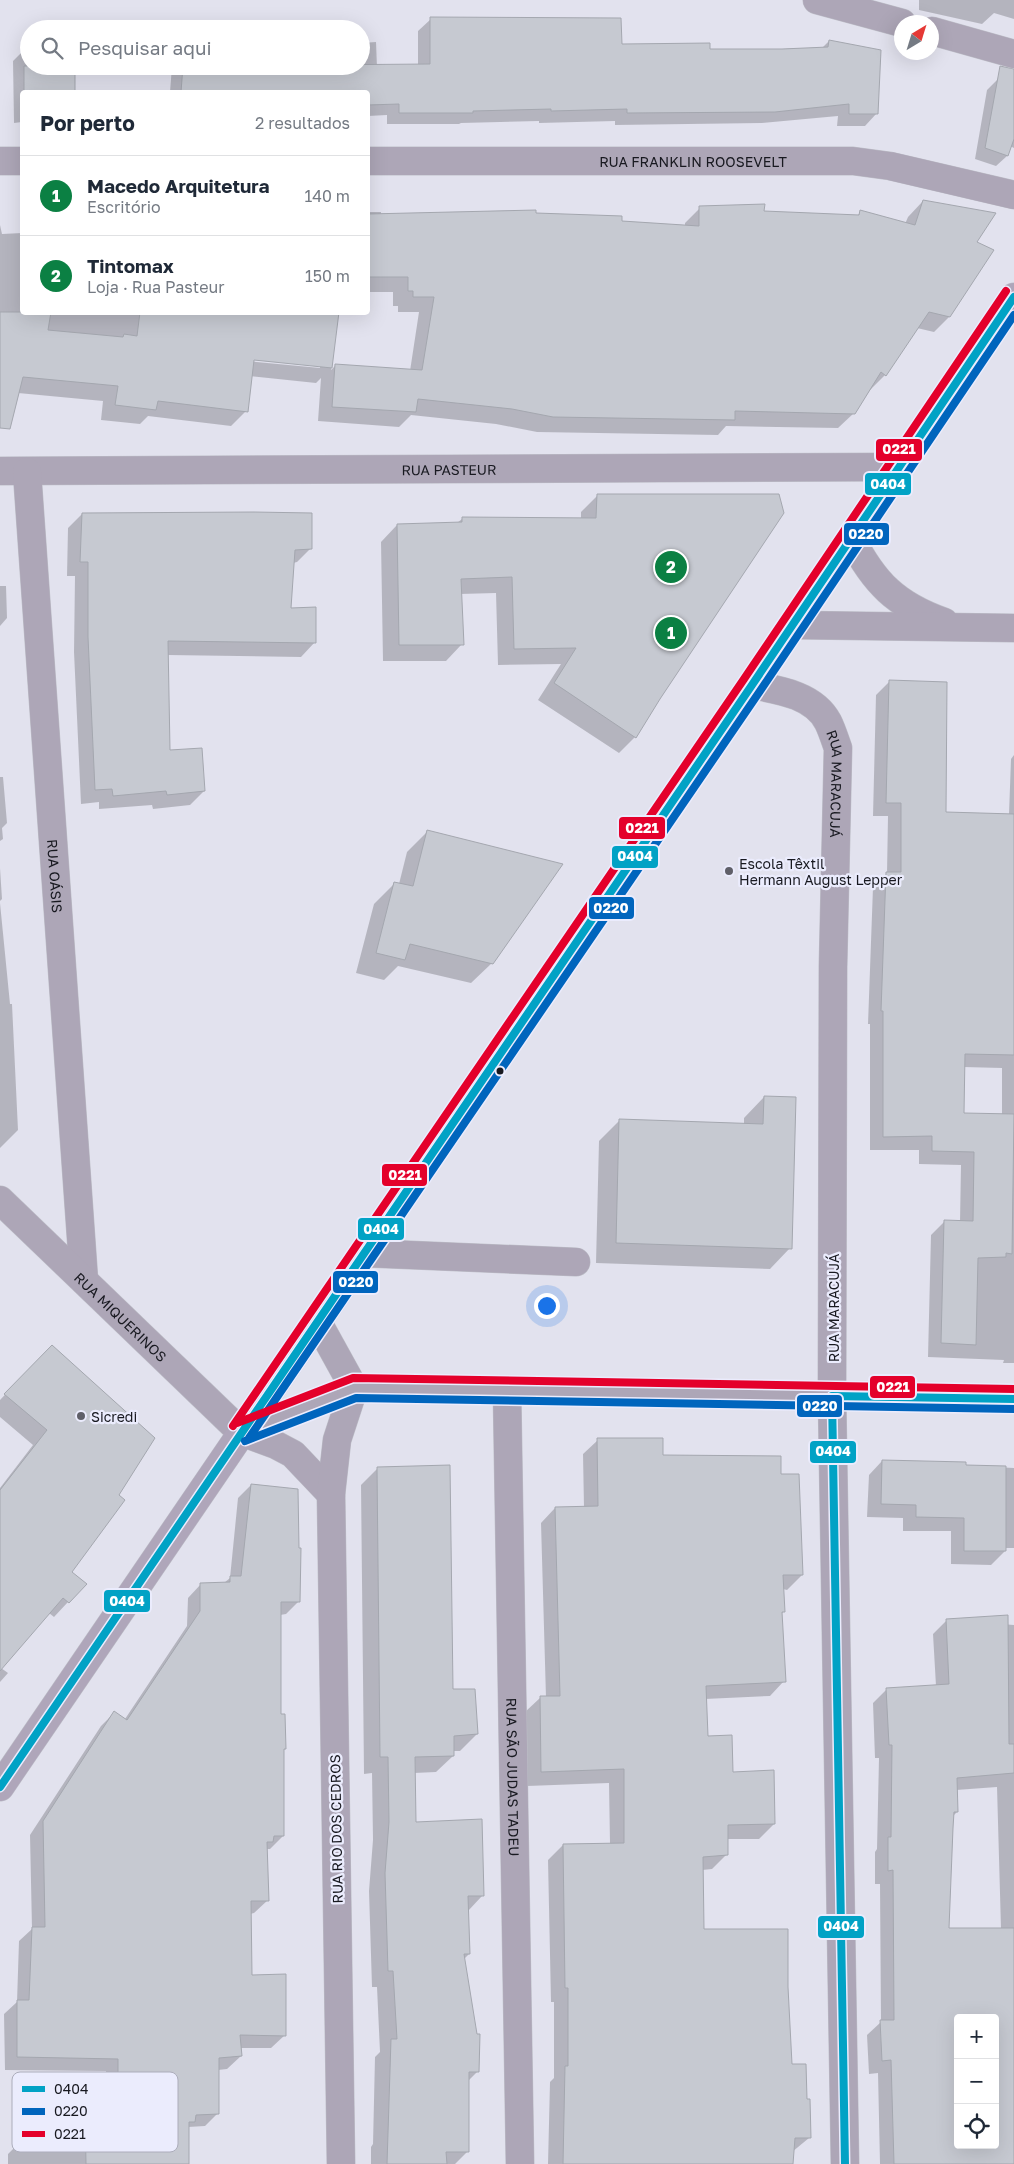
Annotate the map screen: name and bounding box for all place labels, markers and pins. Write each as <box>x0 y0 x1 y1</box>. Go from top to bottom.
pin: 2 <box>655 548 687 586</box>
pin: 1 <box>655 614 687 652</box>
place label: Escola Têxtil Hermann August Lepper <box>739 855 903 888</box>
marker: Escola Têxtil Hermann August Lepper <box>723 865 735 877</box>
unlabelled marker <box>495 1066 505 1076</box>
place label: Sicredi <box>91 1408 137 1425</box>
marker: Sicredi <box>75 1410 87 1422</box>

